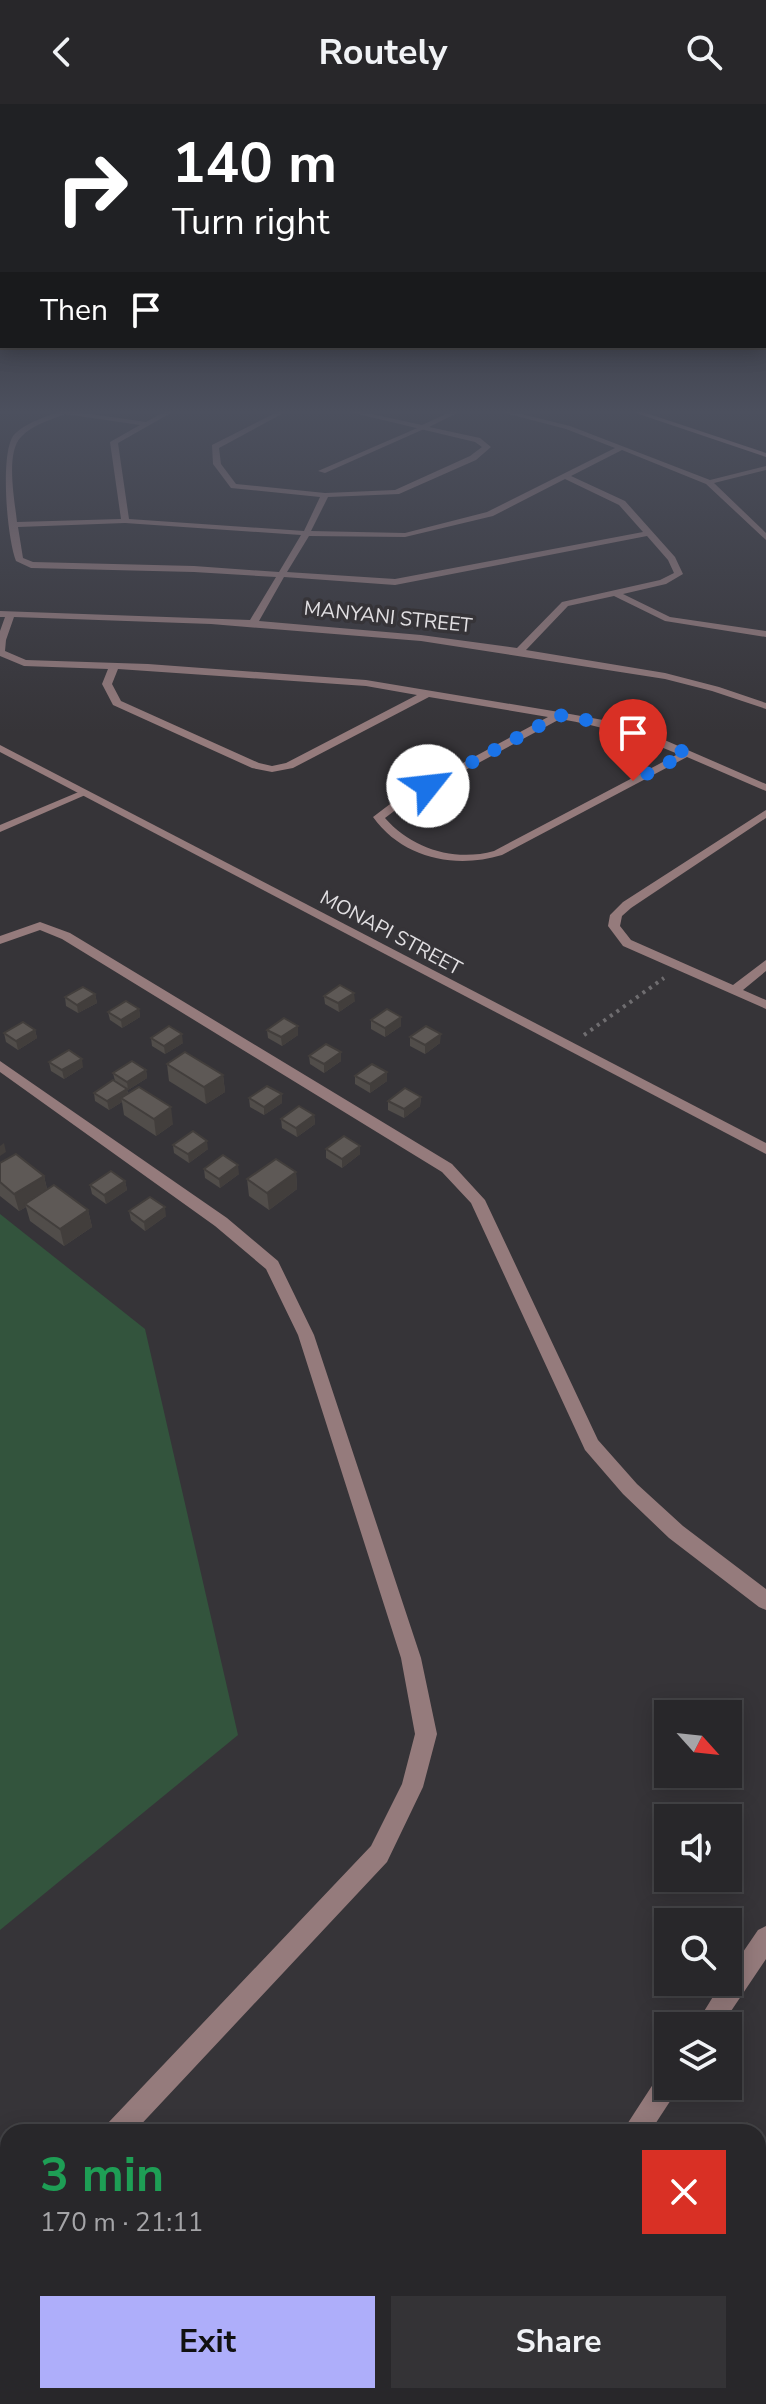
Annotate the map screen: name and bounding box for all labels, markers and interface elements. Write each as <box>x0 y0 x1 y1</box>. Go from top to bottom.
text: Routely <box>319 28 447 77</box>
icon: back <box>40 30 84 74</box>
icon: search <box>682 30 726 74</box>
text: 140 m <box>172 125 337 202</box>
icon: right <box>40 136 144 240</box>
text: Turn right <box>172 198 329 247</box>
icon: arrive <box>124 288 168 332</box>
text: Then <box>40 290 108 331</box>
street label: MANYANI STREET <box>302 595 474 639</box>
pin <box>599 699 667 781</box>
icon: arrive <box>611 711 655 755</box>
position arrow <box>386 744 470 828</box>
street label: MONAPI STREET <box>315 884 467 982</box>
north arrow <box>654 1700 742 1788</box>
map controls <box>654 1700 742 2100</box>
button: sound <box>654 1804 742 1892</box>
button: search <box>654 1908 742 1996</box>
button: layers <box>654 2012 742 2100</box>
text: 3 min <box>40 2142 164 2208</box>
button: close <box>642 2150 726 2234</box>
text: 170 m · 21:11 <box>40 2205 203 2240</box>
button: Exit <box>40 2296 375 2388</box>
button: Share <box>391 2296 726 2388</box>

